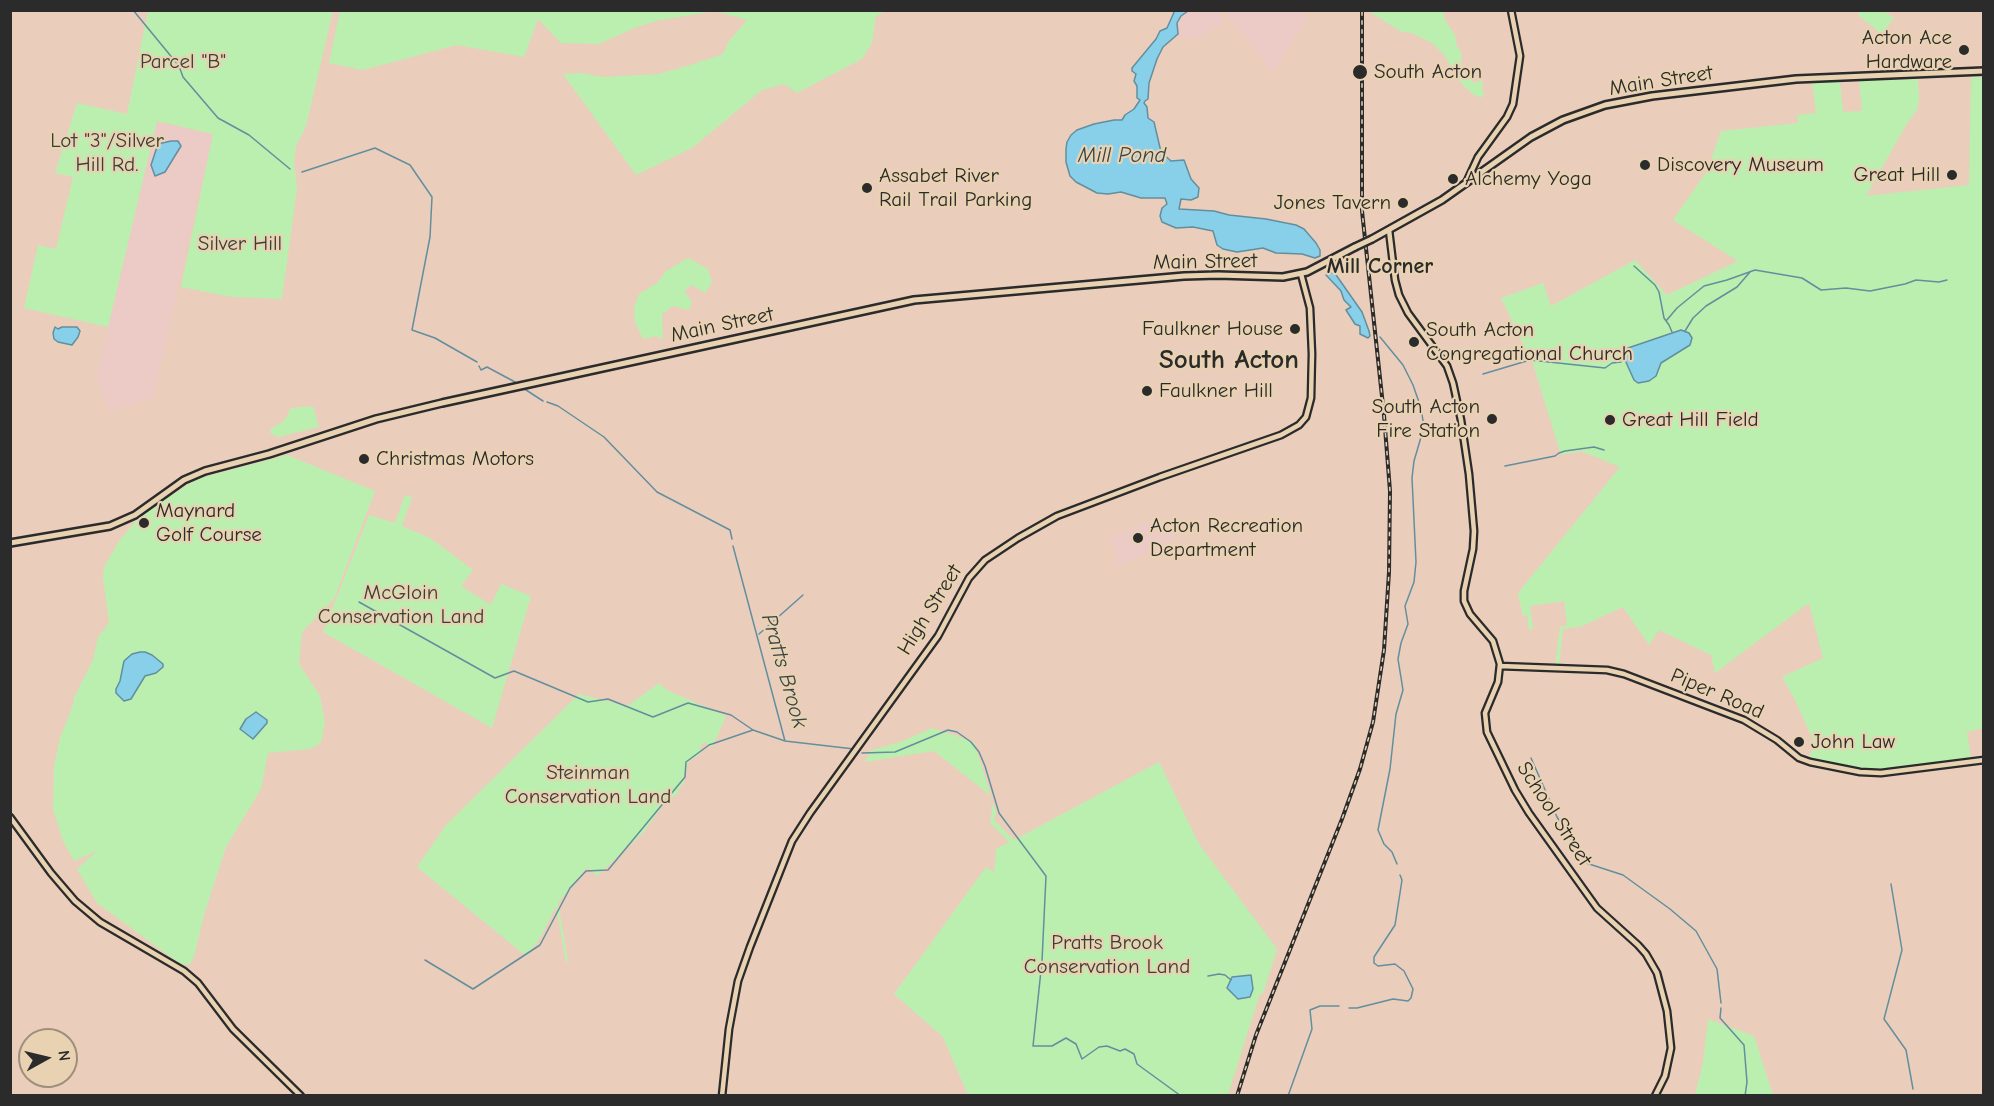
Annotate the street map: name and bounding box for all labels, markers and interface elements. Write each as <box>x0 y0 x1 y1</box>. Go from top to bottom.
place label: Acton Ace Hardware <box>1862 25 1952 75</box>
marker: Acton Ace Hardware <box>1957 43 1971 57</box>
park label: Parcel "B" <box>140 49 226 75</box>
place label: South Acton <box>1374 59 1482 85</box>
street label: Main Street <box>1607 60 1715 102</box>
marker: South Acton <box>1351 63 1369 81</box>
park label: Lot "3"/Silver Hill Rd. <box>50 128 164 178</box>
water label: Mill Pond <box>1078 143 1166 169</box>
place label: Discovery Museum <box>1657 152 1824 178</box>
marker: Discovery Museum <box>1638 158 1652 172</box>
place label: Great Hill <box>1854 162 1940 188</box>
place label: Assabet River Rail Trail Parking <box>879 163 1032 213</box>
place label: Alchemy Yoga <box>1465 166 1592 192</box>
marker: Great Hill <box>1945 168 1959 182</box>
marker: Alchemy Yoga <box>1446 172 1460 186</box>
marker: Assabet River Rail Trail Parking <box>860 181 874 195</box>
place label: Jones Tavern <box>1274 190 1391 216</box>
marker: Jones Tavern <box>1396 196 1410 210</box>
park label: Silver Hill <box>198 231 282 257</box>
street label: Main Street <box>1153 248 1257 276</box>
district label: Mill Corner <box>1327 254 1433 280</box>
street label: Main Street <box>668 302 776 348</box>
place label: Faulkner House <box>1142 316 1283 342</box>
place label: South Acton Congregational Church <box>1426 317 1633 367</box>
marker: Faulkner House <box>1288 322 1302 336</box>
marker: South Acton Congregational Church <box>1407 335 1421 349</box>
district label: South Acton <box>1159 344 1299 376</box>
place label: Faulkner Hill <box>1159 378 1273 404</box>
marker: Faulkner Hill <box>1140 384 1154 398</box>
place label: South Acton Fire Station <box>1372 394 1480 444</box>
place label: Great Hill Field <box>1622 407 1759 433</box>
marker: South Acton Fire Station <box>1485 412 1499 426</box>
marker: Great Hill Field <box>1603 413 1617 427</box>
place label: Christmas Motors <box>376 446 534 472</box>
marker: Christmas Motors <box>357 452 371 466</box>
place label: Maynard Golf Course <box>156 498 262 548</box>
place label: Acton Recreation Department <box>1150 513 1303 563</box>
marker: Maynard Golf Course <box>137 516 151 530</box>
marker: Acton Recreation Department <box>1131 531 1145 545</box>
street label: High Street <box>892 560 968 660</box>
park label: McGloin Conservation Land <box>318 580 484 630</box>
water label: Pratts Brook <box>755 611 813 731</box>
street label: Piper Road <box>1667 663 1767 725</box>
place label: John Law <box>1811 729 1895 755</box>
marker: John Law <box>1792 735 1806 749</box>
street label: School Street <box>1511 757 1597 871</box>
park label: Steinman Conservation Land <box>505 760 671 810</box>
park label: Pratts Brook Conservation Land <box>1024 930 1190 980</box>
north arrow <box>18 1028 78 1088</box>
text: N <box>54 1049 73 1062</box>

